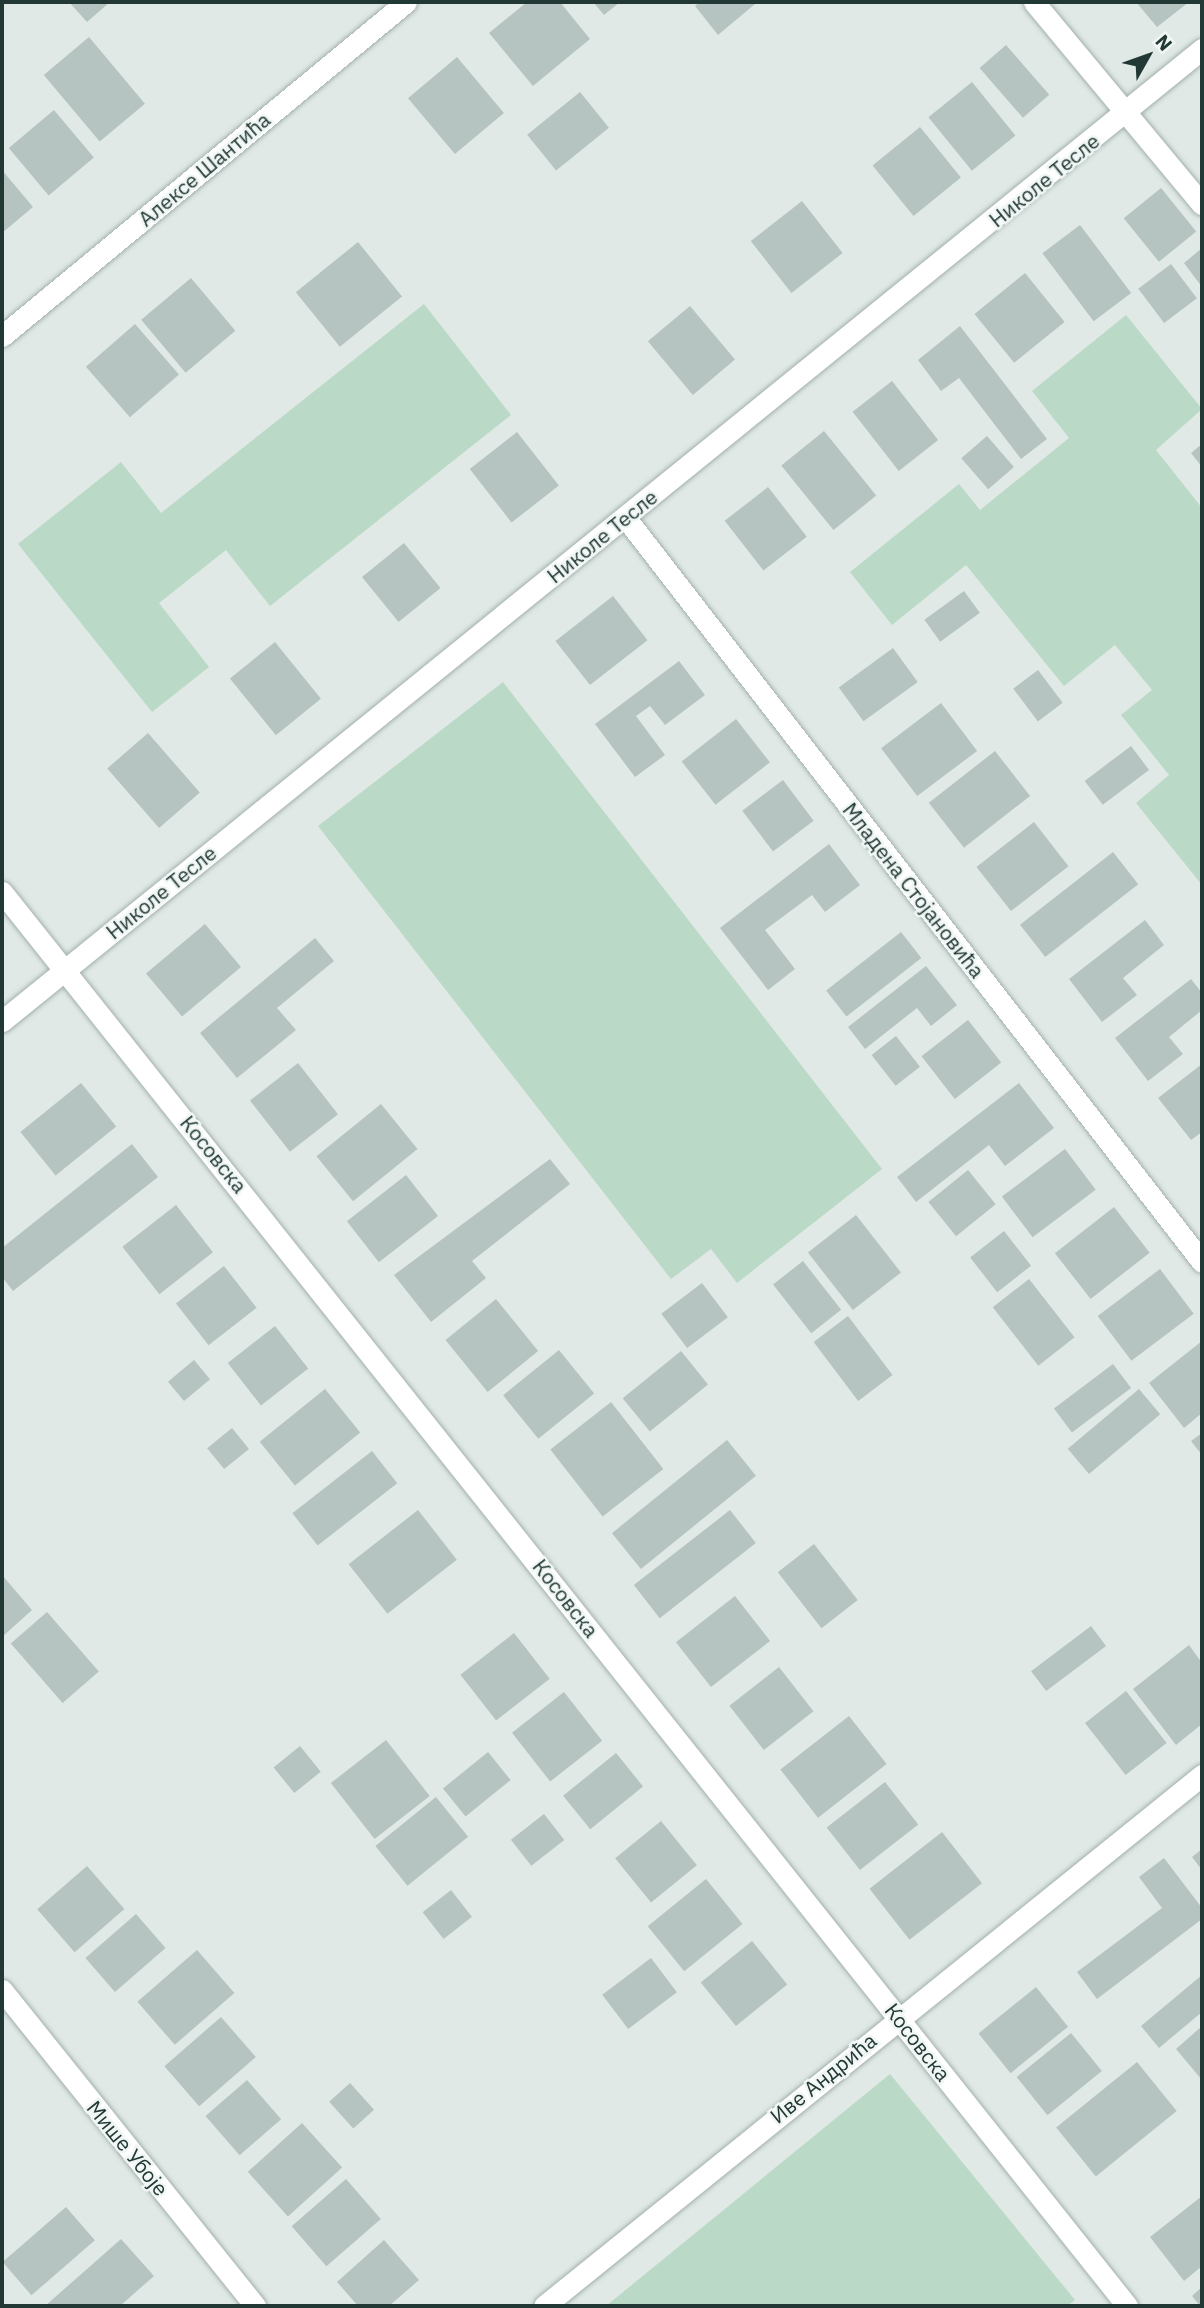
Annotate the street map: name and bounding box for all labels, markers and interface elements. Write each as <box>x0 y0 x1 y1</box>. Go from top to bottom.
north arrow <box>1113 21 1183 91</box>
text: N <box>1150 30 1178 55</box>
street label: Алексе Шантића <box>133 107 275 231</box>
street label: Николе Тесле <box>984 128 1104 232</box>
street label: Николе Тесле <box>542 484 662 588</box>
street label: Младена Стојановића <box>838 797 990 983</box>
street label: Николе Тесле <box>101 840 221 944</box>
street label: Косовска <box>175 1110 253 1198</box>
street label: Косовска <box>528 1554 604 1642</box>
street label: Косовска <box>880 1998 956 2086</box>
street label: Иве Андрића <box>765 2028 881 2128</box>
street label: Мише Убоје <box>82 2095 174 2201</box>

